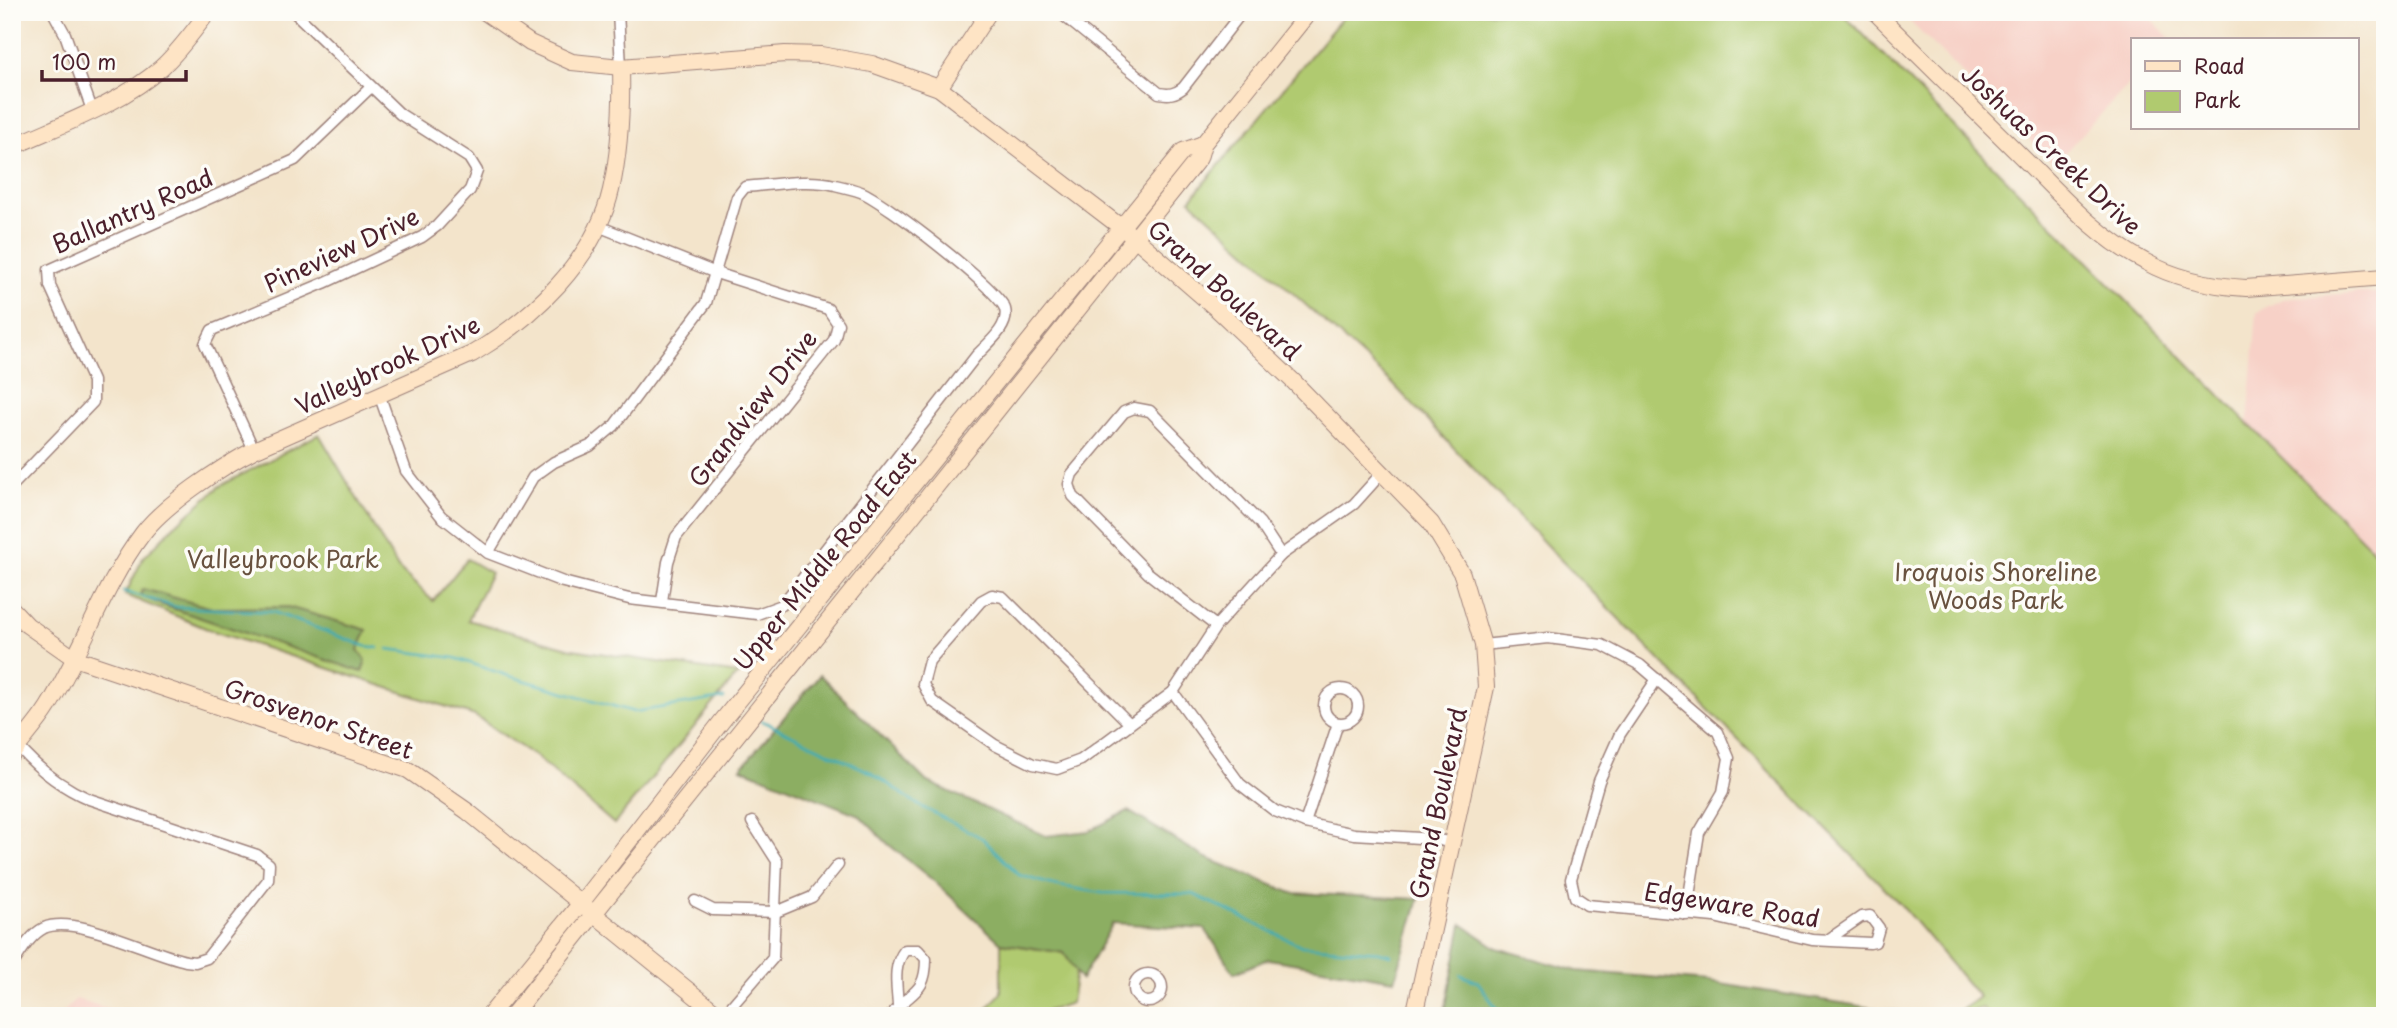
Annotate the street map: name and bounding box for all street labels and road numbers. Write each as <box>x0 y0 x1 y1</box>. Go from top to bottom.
street label: Joshuas Creek Drive <box>1954 55 2150 243</box>
street label: Ballantry Road <box>46 158 218 262</box>
street label: Pineview Drive <box>257 197 425 301</box>
street label: Grand Boulevard <box>1140 210 1310 368</box>
street label: Valleybrook Drive <box>289 305 485 423</box>
street label: Grandview Drive <box>679 322 825 494</box>
street label: Upper Middle Road East <box>724 442 924 678</box>
street label: Grosvenor Street <box>220 669 419 767</box>
street label: Grand Boulevard <box>1399 704 1475 902</box>
street label: Edgeware Road <box>1642 872 1822 936</box>

